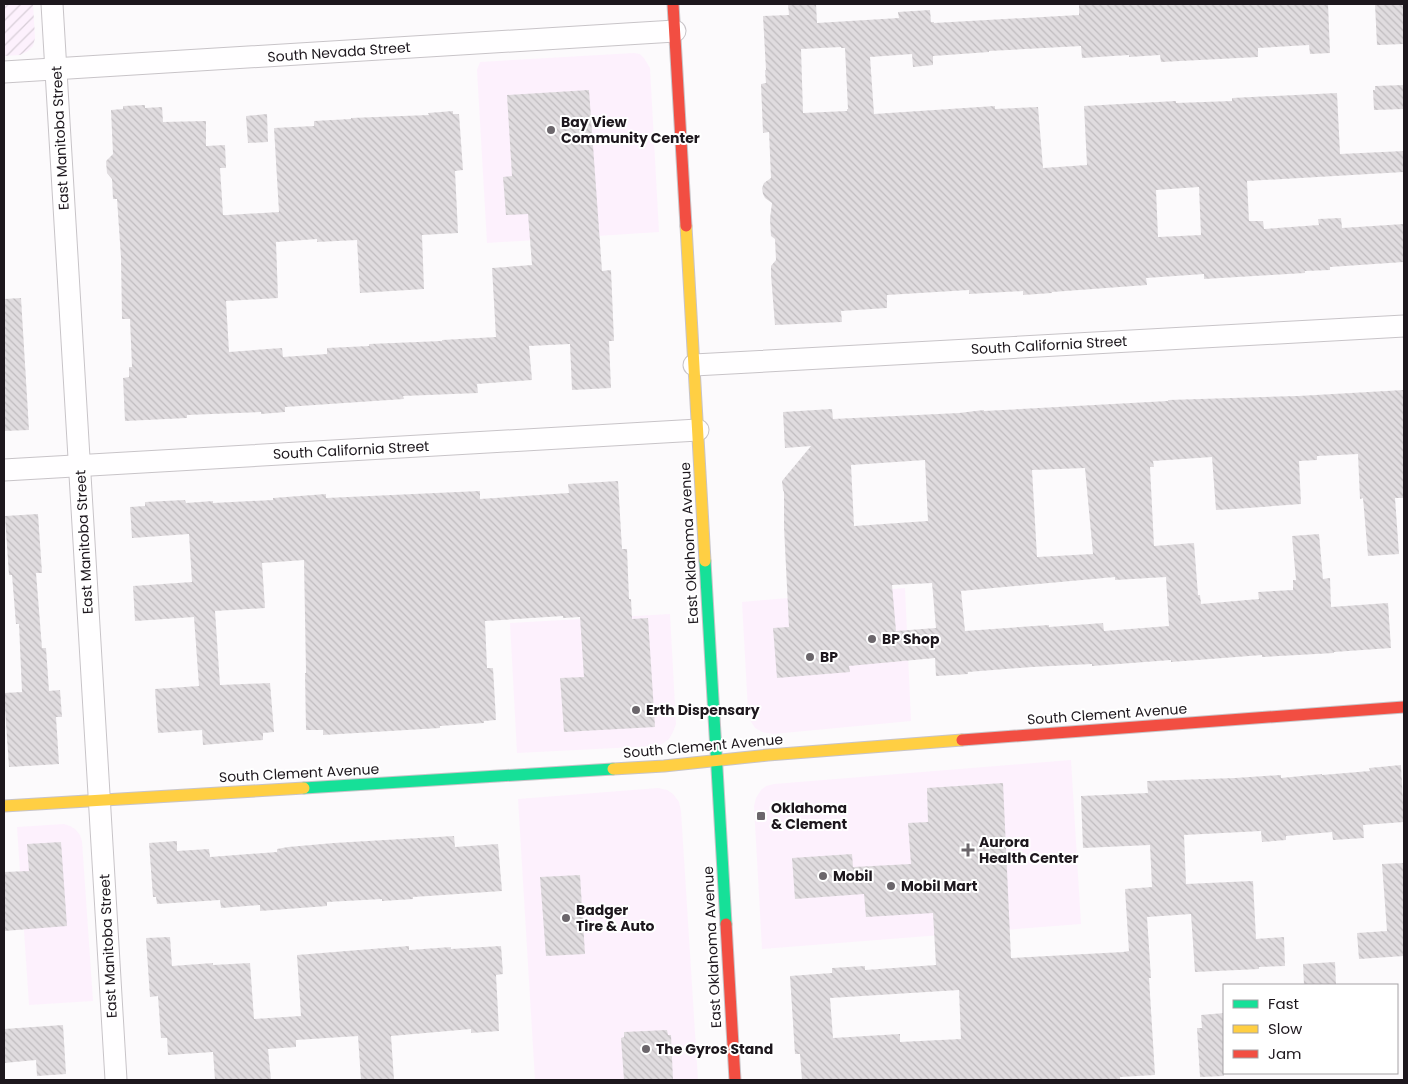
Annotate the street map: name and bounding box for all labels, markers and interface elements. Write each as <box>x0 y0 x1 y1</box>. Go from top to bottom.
street label: South Nevada Street <box>267 37 411 67</box>
street label: East Manitoba Street <box>46 65 74 211</box>
place label: Bay View Community Center <box>561 112 700 148</box>
marker: Bay View Community Center <box>545 124 557 136</box>
street label: South California Street <box>970 331 1128 359</box>
street label: South California Street <box>272 436 430 464</box>
street label: East Oklahoma Avenue <box>675 461 703 624</box>
street label: East Manitoba Street <box>70 469 98 615</box>
place label: BP Shop <box>882 629 940 649</box>
marker: BP Shop <box>866 633 878 645</box>
place label: BP <box>820 647 838 667</box>
marker: BP <box>804 651 816 663</box>
street label: South Clement Avenue <box>1026 698 1188 730</box>
place label: Erth Dispensary <box>646 700 760 720</box>
marker: Erth Dispensary <box>630 704 642 716</box>
street label: South Clement Avenue <box>622 729 784 763</box>
street label: South Clement Avenue <box>218 759 380 787</box>
place label: Oklahoma & Clement <box>771 798 847 834</box>
marker: Oklahoma & Clement <box>755 810 767 822</box>
place label: Aurora Health Center <box>979 832 1079 868</box>
marker: Aurora Health Center <box>961 843 975 857</box>
street label: East Oklahoma Avenue <box>698 865 726 1028</box>
place label: Mobil <box>833 866 873 886</box>
marker: Mobil <box>817 870 829 882</box>
street label: East Manitoba Street <box>94 873 122 1019</box>
place label: Mobil Mart <box>901 876 978 896</box>
marker: Mobil Mart <box>885 880 897 892</box>
place label: Badger Tire & Auto <box>576 900 655 936</box>
marker: Badger Tire & Auto <box>560 912 572 924</box>
legend <box>1223 984 1398 1074</box>
text: Fast <box>1268 993 1299 1014</box>
text: Slow <box>1268 1018 1303 1039</box>
place label: The Gyros Stand <box>656 1039 773 1059</box>
marker: The Gyros Stand <box>640 1043 652 1055</box>
text: Jam <box>1268 1043 1302 1064</box>

